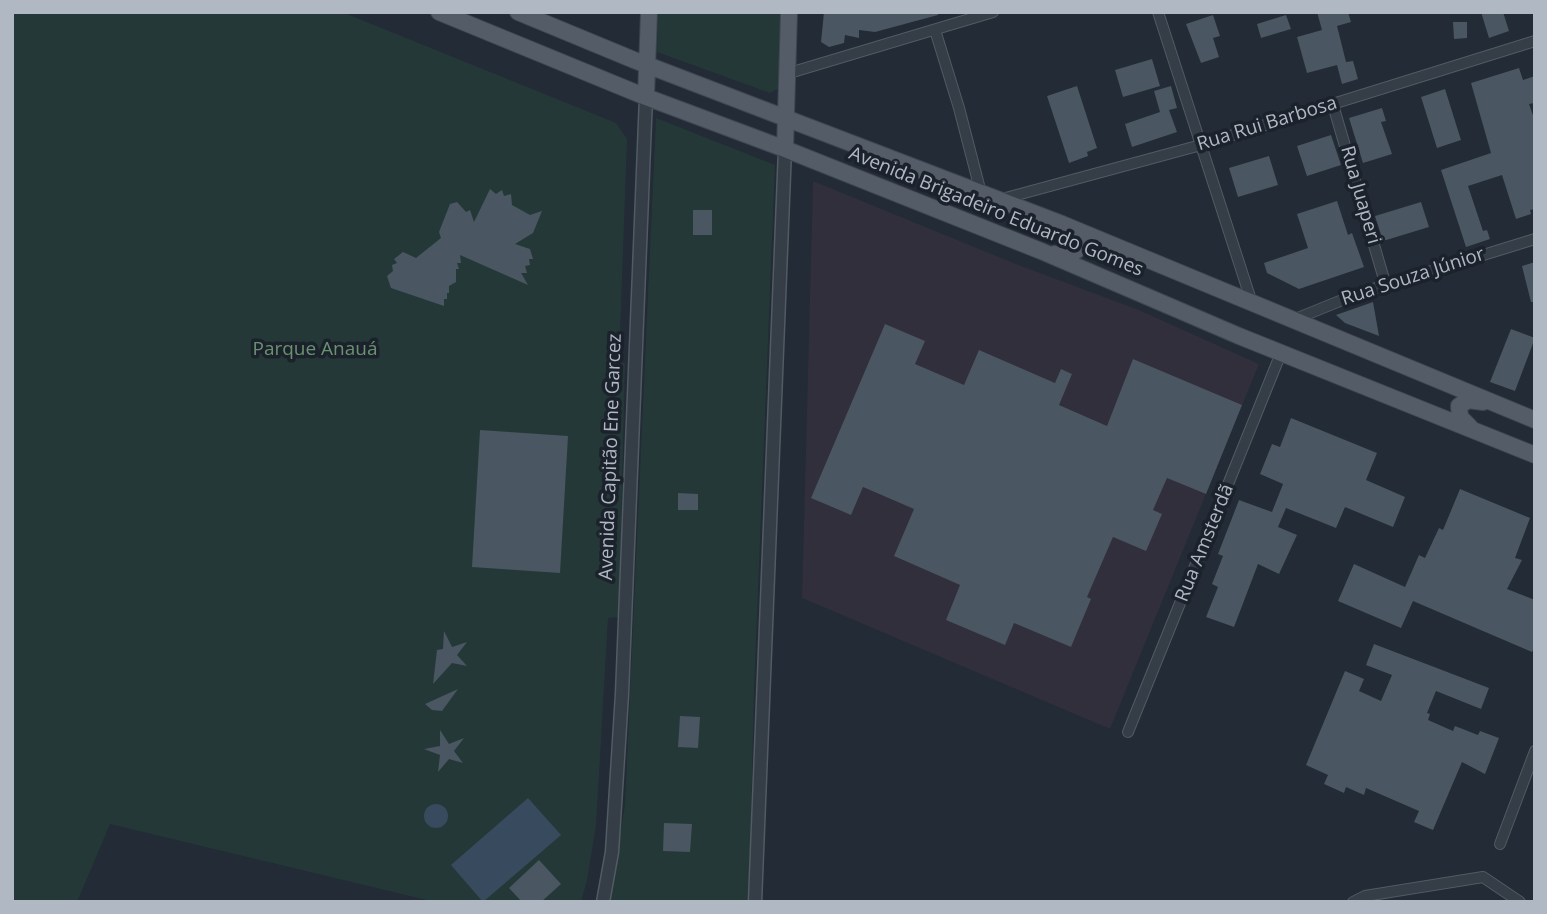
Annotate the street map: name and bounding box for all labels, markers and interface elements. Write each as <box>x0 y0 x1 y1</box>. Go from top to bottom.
street label: Rua Rui Barbosa <box>1194 92 1340 156</box>
street label: Avenida Brigadeiro Eduardo Gomes <box>846 142 1146 282</box>
street label: Rua Juaperi <box>1335 143 1385 247</box>
street label: Rua Souza Júnior <box>1339 243 1487 311</box>
street label: Avenida Capitão Ene Garcez <box>595 333 627 581</box>
park label: Parque Anauá <box>252 339 378 361</box>
street label: Rua Amsterdã <box>1171 481 1239 605</box>

